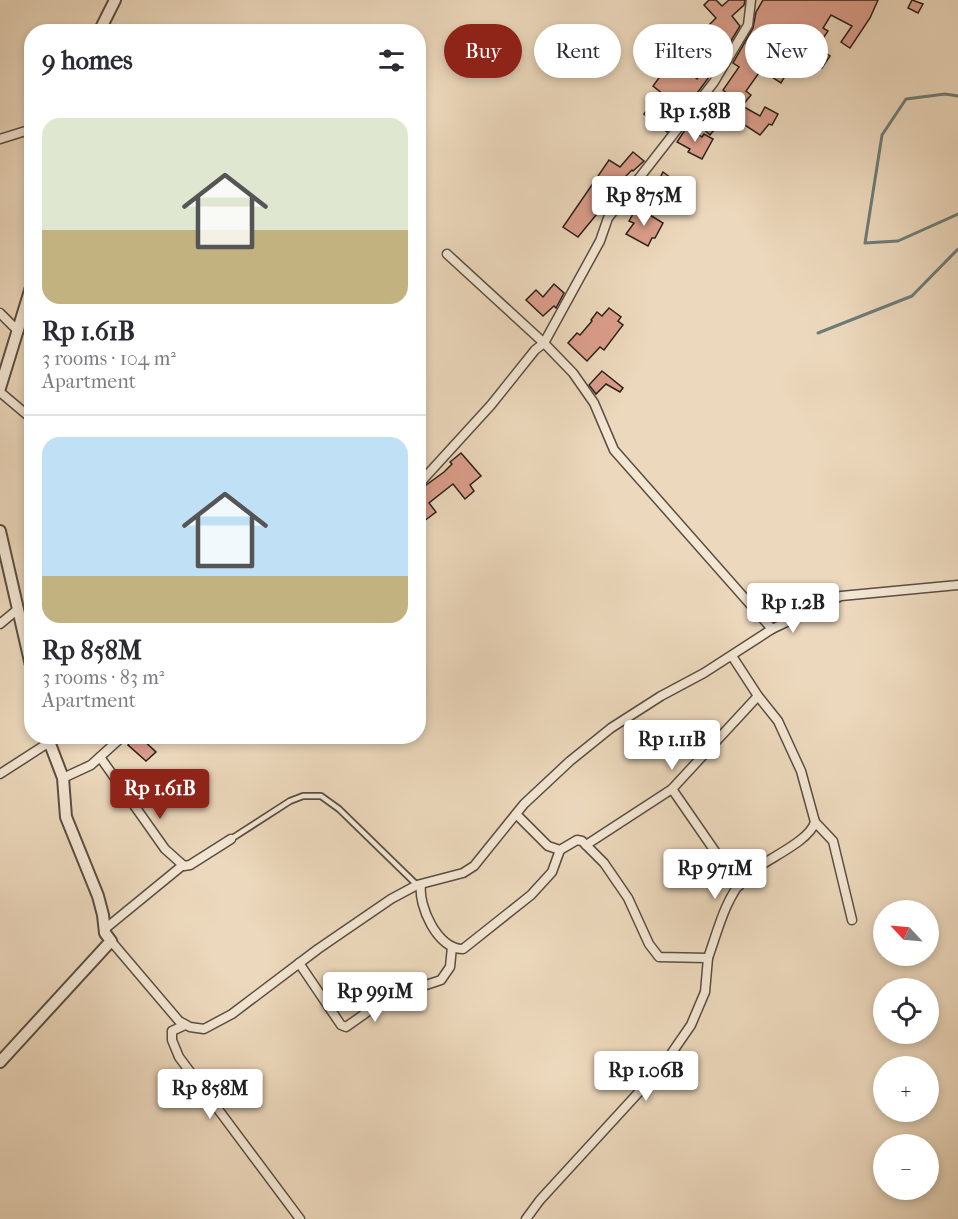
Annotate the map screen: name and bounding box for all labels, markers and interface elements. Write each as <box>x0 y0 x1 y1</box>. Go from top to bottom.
chip: Buy <box>444 24 522 78</box>
chip: Rent <box>534 24 621 78</box>
chip: Filters <box>633 24 733 78</box>
chip: New <box>745 24 828 78</box>
icon: filters <box>375 44 408 77</box>
text: 9 homes <box>42 45 133 76</box>
pin: Rp 1.58B <box>633 92 757 143</box>
text: Rp 1.58B <box>659 100 731 123</box>
icon: home <box>171 157 279 265</box>
pin: Rp 875M <box>589 176 699 227</box>
text: Rp 875M <box>606 184 682 207</box>
text: Rp 1.61B <box>42 316 135 347</box>
text: 3 rooms · 104 m² <box>42 347 176 370</box>
text: Apartment <box>42 370 136 393</box>
icon: home <box>171 476 279 584</box>
pin: Rp 1.2B <box>738 583 848 634</box>
text: Rp 1.2B <box>761 591 825 614</box>
text: Rp 858M <box>42 635 142 666</box>
text: 3 rooms · 83 m² <box>42 666 165 689</box>
text: Apartment <box>42 689 136 712</box>
pin: Rp 1.11B <box>610 720 734 771</box>
text: Rp 1.11B <box>638 728 706 751</box>
pin: Rp 1.61B <box>98 769 222 820</box>
text: Rp 1.61B <box>124 777 196 800</box>
pin: Rp 971M <box>660 849 770 900</box>
text: Rp 971M <box>677 857 753 880</box>
north arrow <box>873 900 939 966</box>
map controls <box>873 900 939 1200</box>
pin: Rp 991M <box>320 972 430 1023</box>
button: locate <box>873 978 939 1044</box>
text: Rp 991M <box>337 980 413 1003</box>
pin: Rp 1.06B <box>584 1051 708 1102</box>
button: + <box>873 1056 939 1122</box>
text: Rp 1.06B <box>608 1059 684 1082</box>
pin: Rp 858M <box>155 1069 265 1120</box>
text: Rp 858M <box>172 1077 248 1100</box>
button: − <box>873 1134 939 1200</box>

